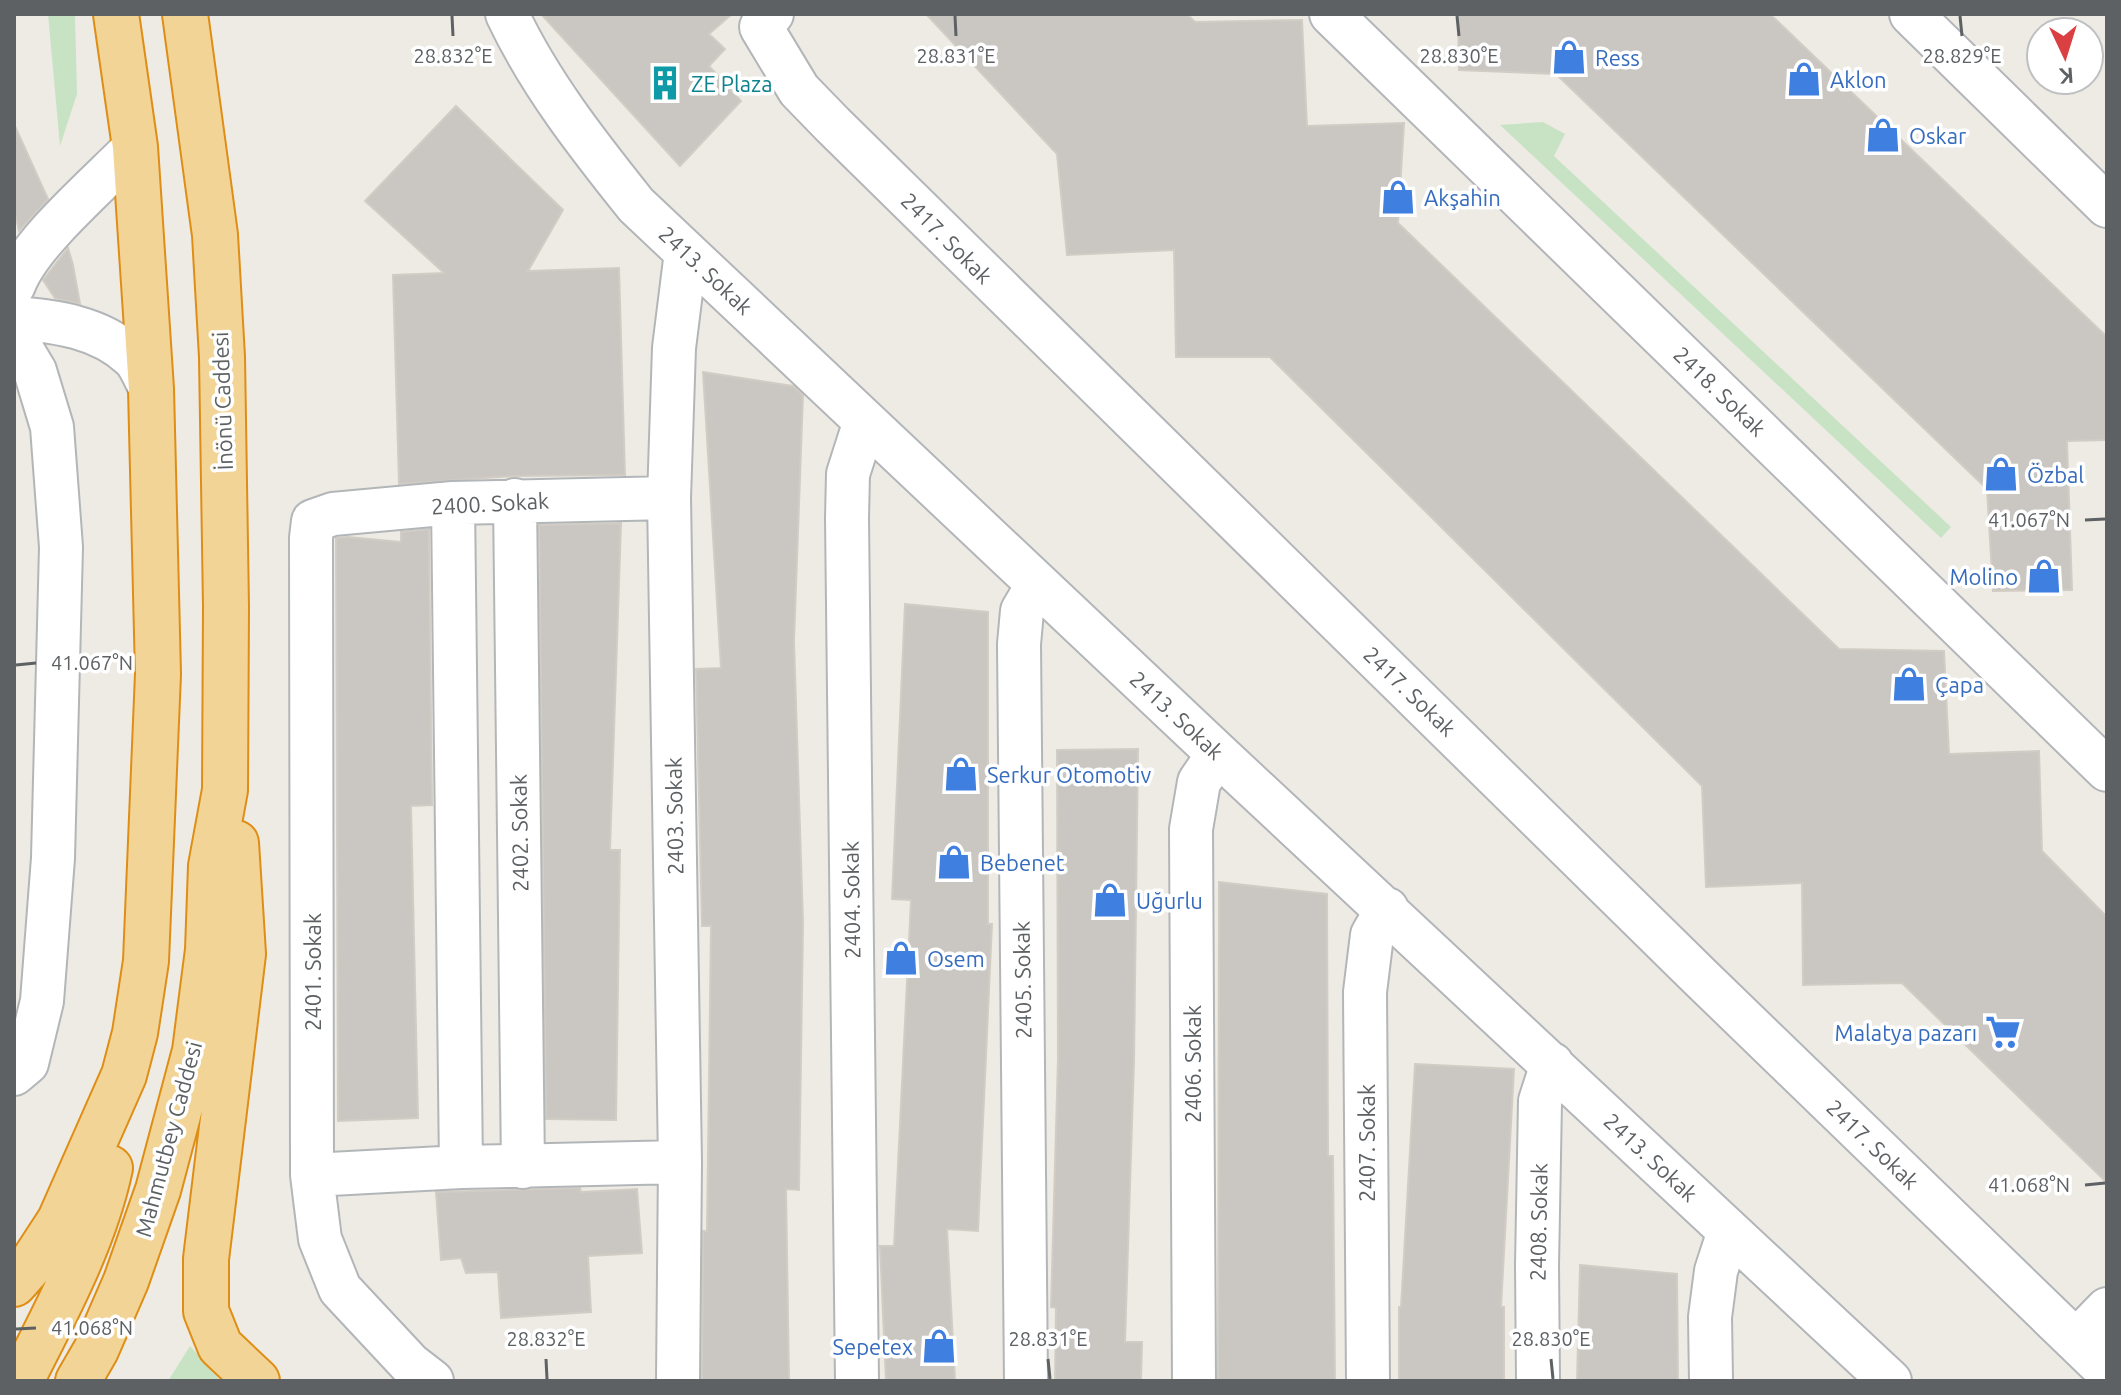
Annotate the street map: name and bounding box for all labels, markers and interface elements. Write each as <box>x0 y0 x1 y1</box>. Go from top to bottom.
north arrow <box>2025 16 2105 96</box>
shop icon: Ress <box>1550 38 1588 76</box>
text: 28.832°E <box>414 44 493 67</box>
text: 28.831°E <box>917 44 996 67</box>
text: 28.830°E <box>1420 44 1499 67</box>
text: 28.829°E <box>1923 44 2002 67</box>
place label: Ress <box>1595 45 1640 70</box>
shop icon: Aklon <box>1785 60 1823 98</box>
text: K <box>2058 63 2075 89</box>
building icon: ZE Plaza <box>646 64 684 102</box>
place label: Aklon <box>1830 67 1887 92</box>
place label: ZE Plaza <box>691 71 773 96</box>
shop icon: Oskar <box>1864 116 1902 154</box>
place label: Oskar <box>1909 123 1967 148</box>
shop icon: Akşahin <box>1379 178 1417 216</box>
place label: Akşahin <box>1424 185 1501 210</box>
street label: 2417. Sokak <box>896 187 998 289</box>
street label: 2413. Sokak <box>654 221 758 319</box>
street label: İnönü Caddesi <box>207 331 237 471</box>
street label: 2418. Sokak <box>1669 341 1771 441</box>
shop icon: Özbal <box>1982 455 2020 493</box>
place label: Özbal <box>2027 462 2084 487</box>
street label: 2400. Sokak <box>430 487 550 519</box>
text: 41.067°N <box>1988 508 2070 531</box>
shop icon: Molino <box>2025 557 2063 595</box>
place label: Molino <box>1949 564 2018 589</box>
street label: 2417. Sokak <box>1359 641 1461 741</box>
text: 41.067°N <box>51 651 133 674</box>
shop icon: Çapa <box>1890 665 1928 703</box>
street label: 2413. Sokak <box>1125 666 1229 764</box>
place label: Çapa <box>1935 672 1984 697</box>
shop icon: Serkur Otomotiv <box>942 755 980 793</box>
street label: 2403. Sokak <box>660 757 688 875</box>
place label: Serkur Otomotiv <box>987 762 1151 787</box>
street label: 2402. Sokak <box>505 774 533 892</box>
street label: 2404. Sokak <box>837 841 865 959</box>
shop icon: Bebenet <box>935 843 973 881</box>
place label: Bebenet <box>980 850 1065 875</box>
shop icon: Uğurlu <box>1091 881 1129 919</box>
place label: Uğurlu <box>1136 888 1203 913</box>
street label: 2401. Sokak <box>300 913 325 1031</box>
street label: 2405. Sokak <box>1008 921 1036 1039</box>
shop icon: Osem <box>882 939 920 977</box>
place label: Osem <box>927 946 985 971</box>
street label: 2406. Sokak <box>1180 1005 1205 1123</box>
supermarket icon: Malatya pazarı <box>1984 1013 2022 1051</box>
place label: Malatya pazarı <box>1835 1020 1977 1045</box>
street label: Mahmutbey Caddesi <box>130 1038 206 1240</box>
street label: 2407. Sokak <box>1354 1084 1379 1202</box>
street label: 2417. Sokak <box>1822 1094 1924 1194</box>
street label: 2413. Sokak <box>1599 1108 1703 1206</box>
street label: 2408. Sokak <box>1524 1163 1552 1281</box>
text: 41.068°N <box>1988 1173 2070 1196</box>
text: 41.068°N <box>51 1316 133 1339</box>
text: 28.832°E <box>507 1327 586 1350</box>
shop icon: Sepetex <box>920 1327 958 1365</box>
text: 28.831°E <box>1009 1327 1088 1350</box>
text: 28.830°E <box>1512 1327 1591 1350</box>
place label: Sepetex <box>832 1334 913 1359</box>

